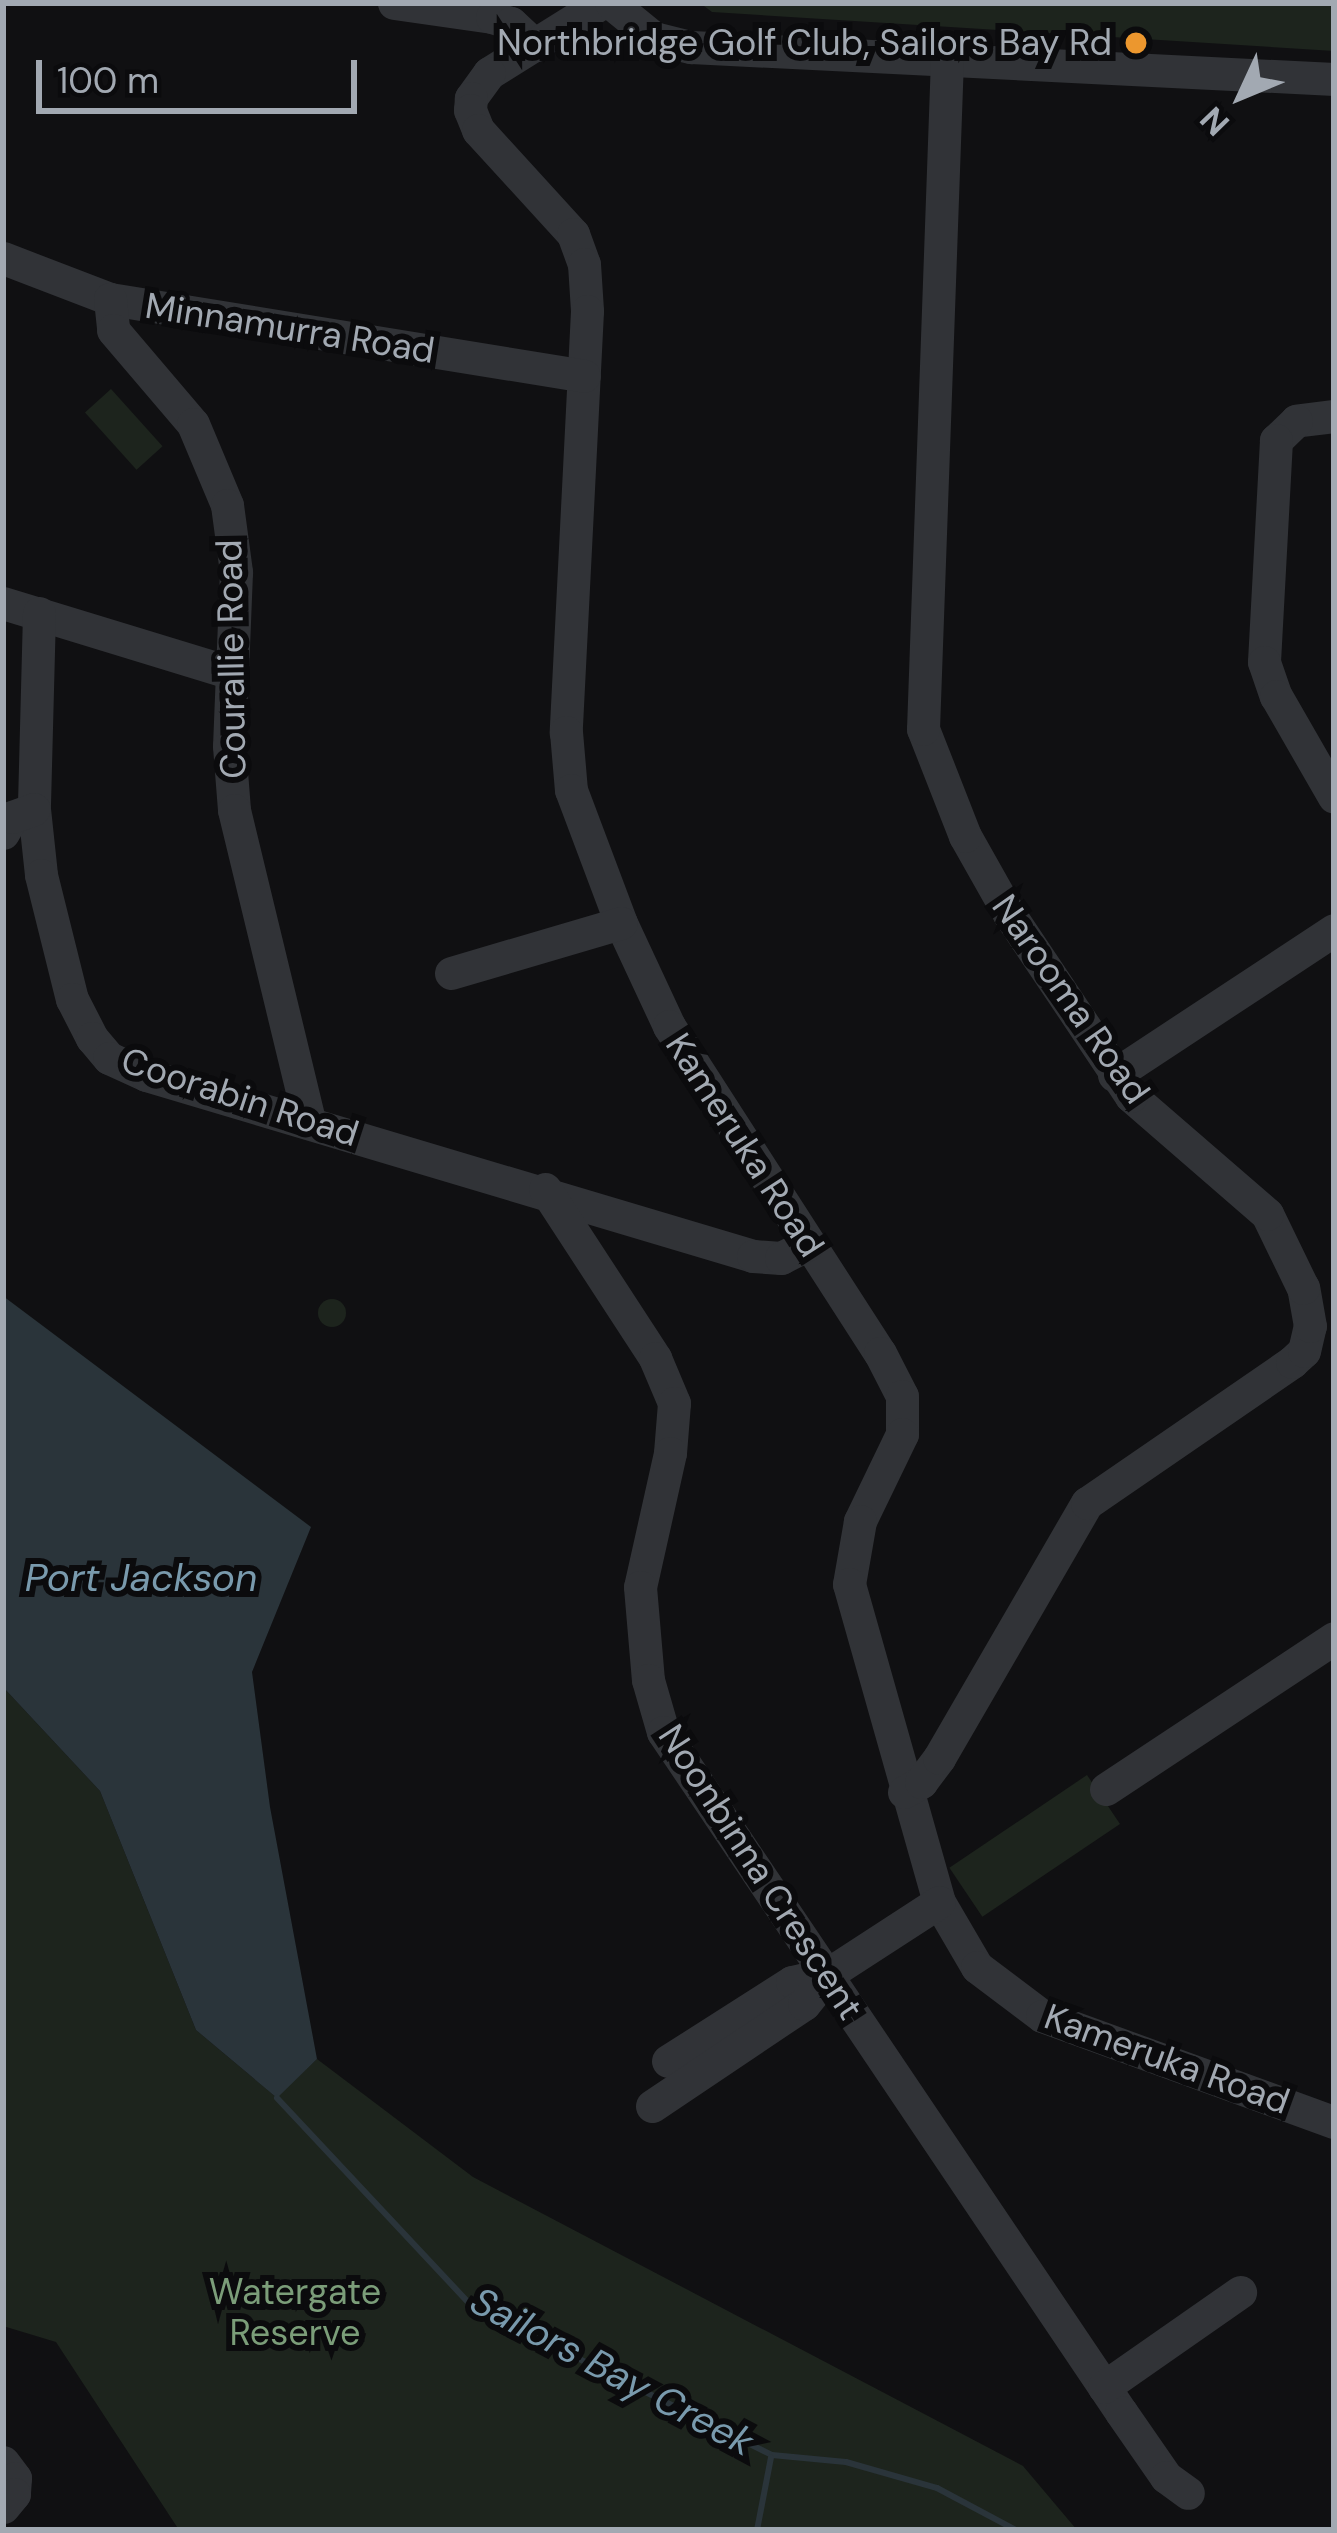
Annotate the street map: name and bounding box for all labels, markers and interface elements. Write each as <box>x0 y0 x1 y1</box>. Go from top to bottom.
place label: Northbridge Golf Club, Sailors Bay Rd <box>497 21 1112 65</box>
marker: Northbridge Golf Club, Sailors Bay Rd <box>1123 30 1149 56</box>
scale bar <box>42 36 363 110</box>
north arrow <box>1181 36 1301 156</box>
text: 100 m <box>57 57 159 104</box>
text: N <box>1191 98 1239 145</box>
street label: Minnamurra Road <box>142 284 438 372</box>
street label: Courallie Road <box>207 539 255 779</box>
street label: Narooma Road <box>983 886 1159 1112</box>
street label: Kameruka Road <box>657 1025 833 1265</box>
street label: Coorabin Road <box>116 1038 364 1156</box>
water label: Port Jackson <box>25 1555 257 1601</box>
street label: Noonbinna Crescent <box>650 1717 872 2027</box>
street label: Kameruka Road <box>1039 1995 1295 2123</box>
park label: Watergate Reserve <box>209 2269 381 2354</box>
water label: Sailors Bay Creek <box>462 2278 762 2466</box>

